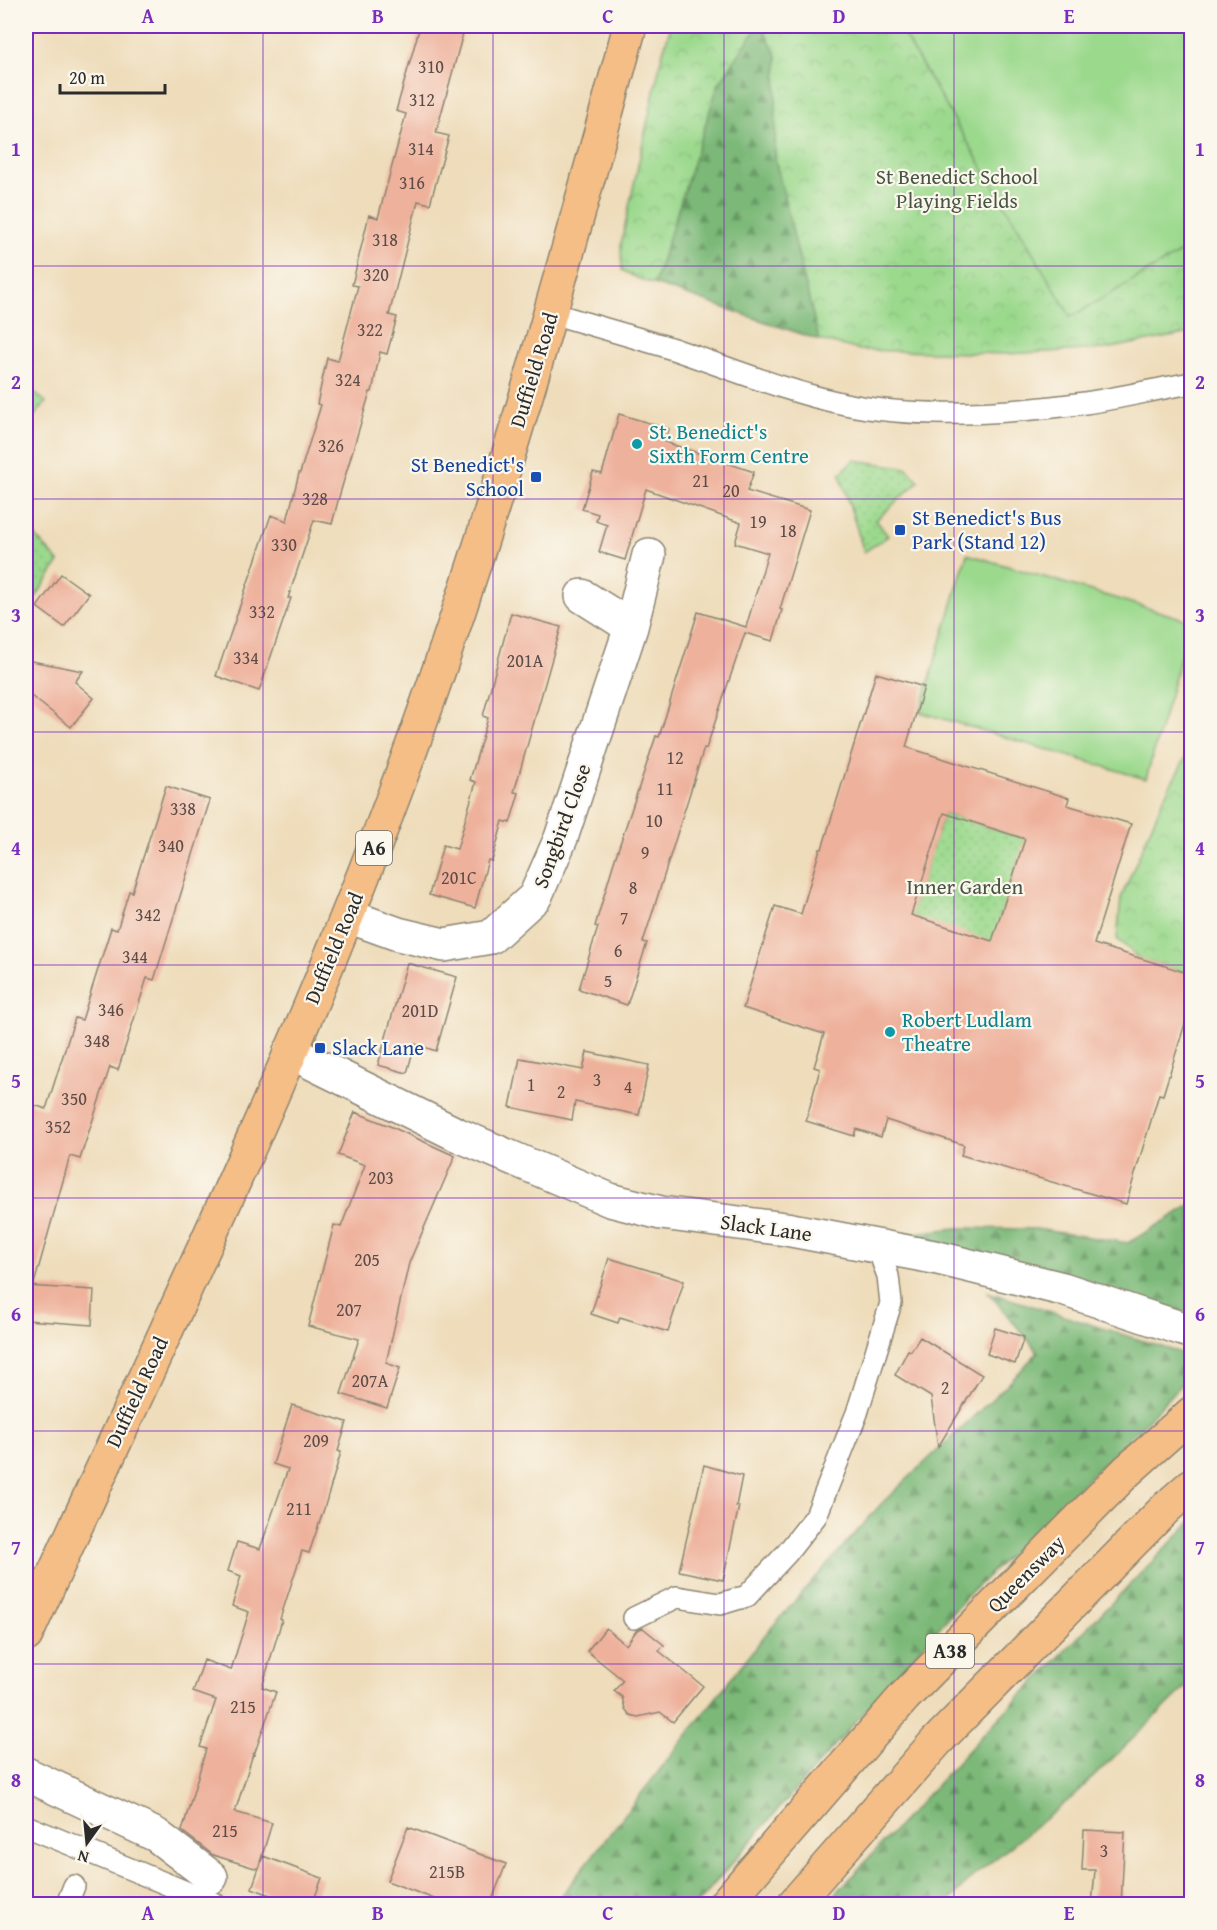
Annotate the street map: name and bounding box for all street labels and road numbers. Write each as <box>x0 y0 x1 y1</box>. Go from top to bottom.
street label: Duffield Road <box>501 308 566 431</box>
street label: Songbird Close <box>525 759 598 892</box>
road number: A6 <box>356 831 392 865</box>
street label: Duffield Road <box>296 886 371 1009</box>
street label: Slack Lane <box>718 1206 814 1249</box>
street label: Duffield Road <box>97 1331 176 1452</box>
street label: Queensway <box>980 1527 1072 1620</box>
road number: A38 <box>926 1634 974 1668</box>

